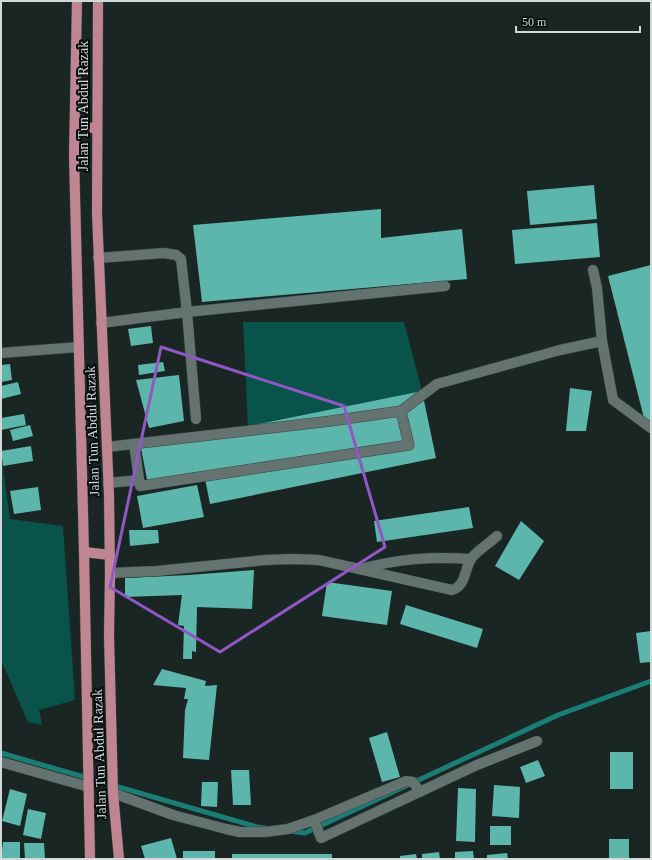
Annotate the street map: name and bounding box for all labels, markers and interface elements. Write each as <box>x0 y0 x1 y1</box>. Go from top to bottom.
scale bar <box>516 8 640 34</box>
text: 50 m <box>522 15 547 29</box>
street label: Jalan Tun Abdul Razak <box>76 41 91 171</box>
street label: Jalan Tun Abdul Razak <box>83 366 102 496</box>
street label: Jalan Tun Abdul Razak <box>90 689 109 819</box>

